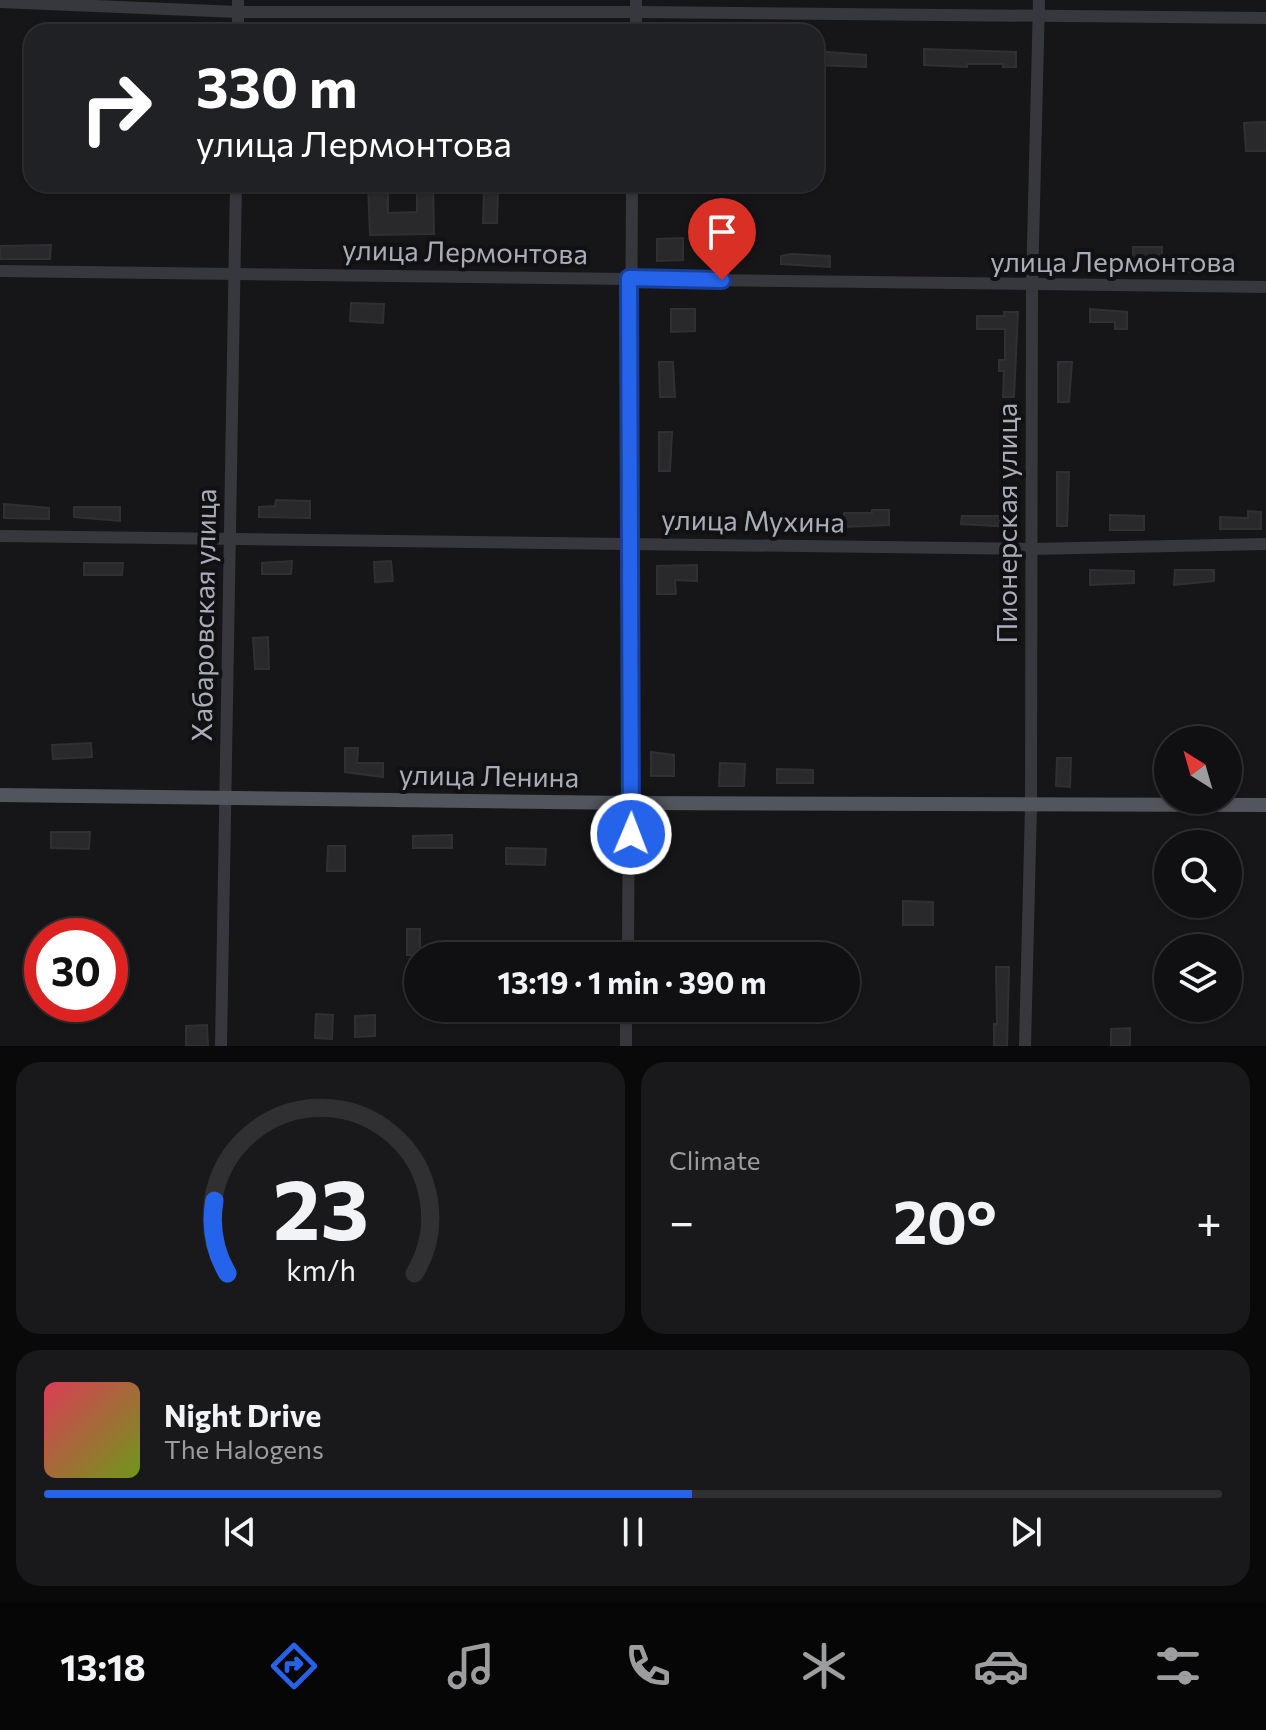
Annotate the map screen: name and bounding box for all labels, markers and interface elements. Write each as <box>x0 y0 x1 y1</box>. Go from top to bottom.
text: 330 m <box>196 51 358 120</box>
icon: right <box>64 56 168 160</box>
text: улица Лермонтова <box>196 120 512 164</box>
pin <box>688 198 756 280</box>
icon: arrive <box>700 210 744 254</box>
street label: улица Лермонтова <box>342 232 588 270</box>
street label: улица Лермонтова <box>990 244 1236 278</box>
street label: Пионерская улица <box>989 403 1023 643</box>
street label: Хабаровская улица <box>184 488 222 742</box>
street label: улица Мухина <box>661 501 845 539</box>
north arrow <box>1154 726 1242 814</box>
map controls <box>1154 726 1242 1022</box>
street label: улица Ленина <box>399 756 579 794</box>
position arrow <box>589 792 673 876</box>
button: search <box>1154 830 1242 918</box>
speed limit sign: 30 <box>24 918 128 1022</box>
button: layers <box>1154 934 1242 1022</box>
text: 13:19 · 1 min · 390 m <box>498 963 766 1000</box>
text: Climate <box>669 1144 761 1175</box>
text: 23 <box>273 1155 368 1257</box>
text: 20° <box>893 1183 997 1256</box>
text: − <box>669 1193 694 1247</box>
text: + <box>1196 1193 1222 1247</box>
text: km/h <box>286 1252 355 1287</box>
text: Night Drive <box>164 1396 321 1433</box>
text: The Halogens <box>164 1433 324 1464</box>
icon: previous <box>218 1510 262 1554</box>
icon: pause <box>611 1510 655 1554</box>
icon: next <box>1004 1510 1048 1554</box>
icon: directions <box>266 1638 322 1694</box>
icon: music <box>443 1638 499 1694</box>
icon: phone <box>620 1638 676 1694</box>
icon: climate <box>796 1638 852 1694</box>
icon: car <box>973 1638 1029 1694</box>
icon: filters <box>1150 1638 1206 1694</box>
text: 13:18 <box>60 1644 146 1688</box>

